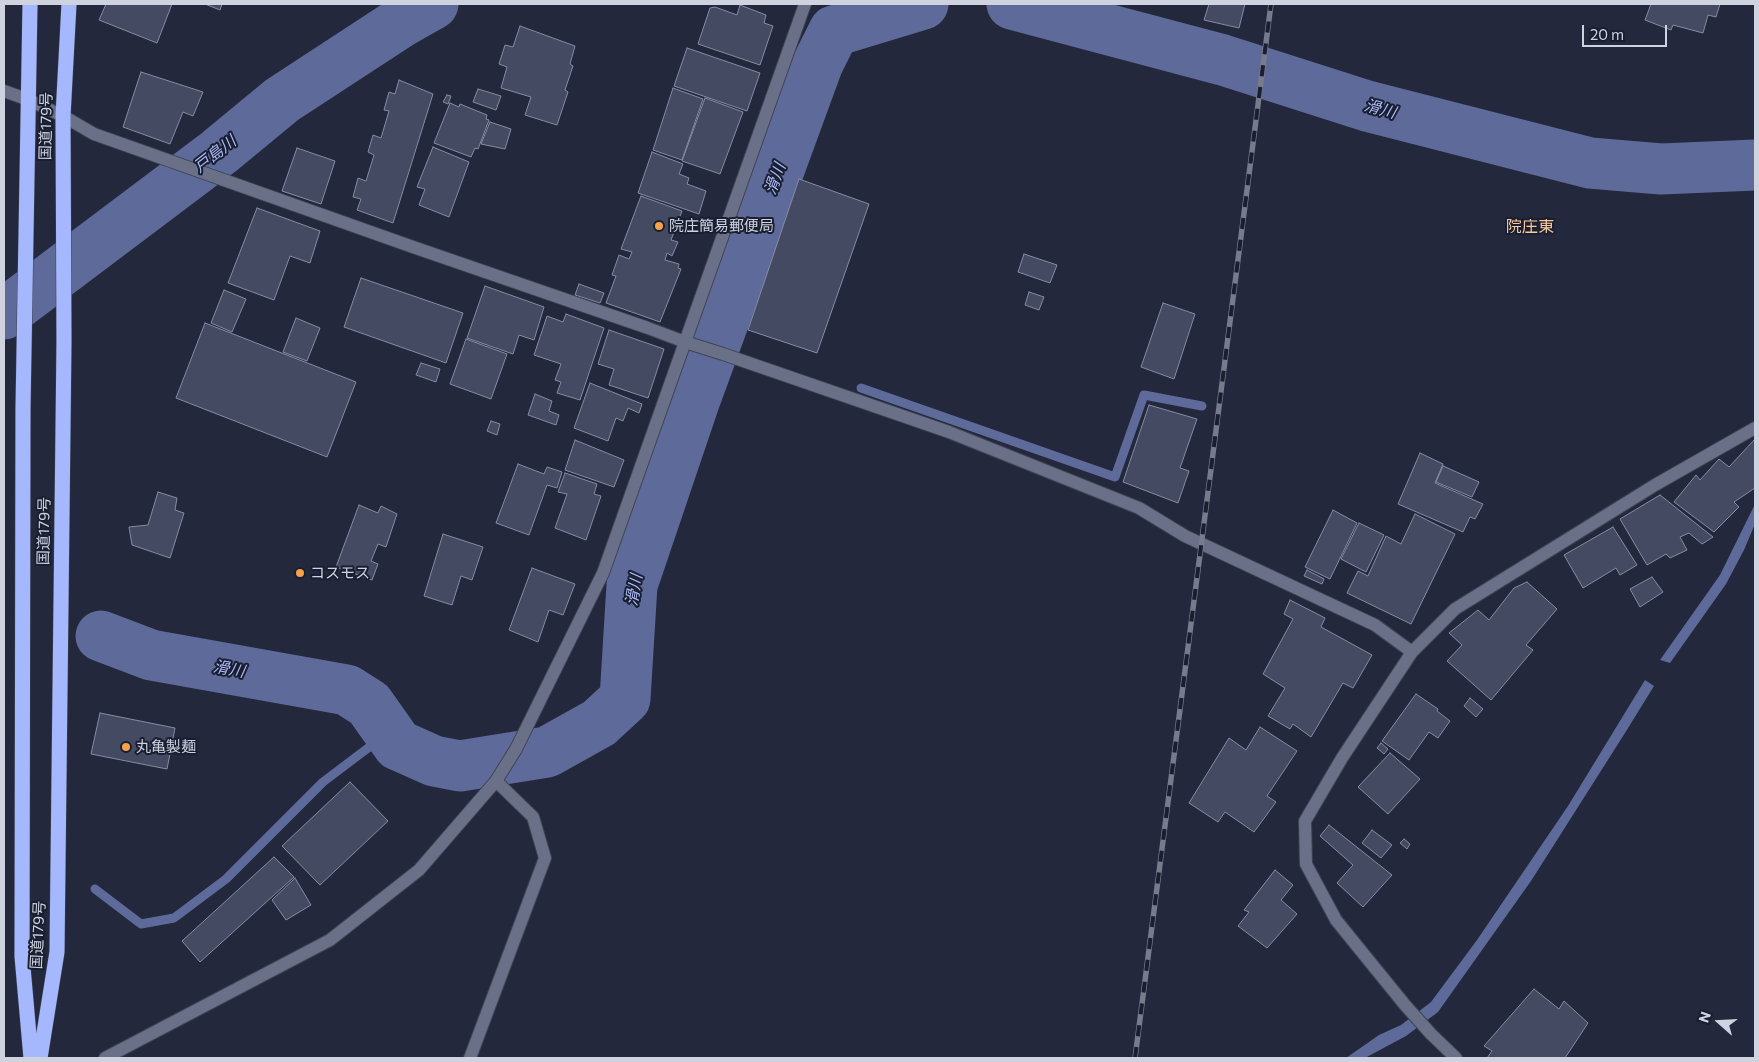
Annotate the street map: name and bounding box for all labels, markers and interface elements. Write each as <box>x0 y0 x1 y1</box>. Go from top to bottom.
scale bar <box>1584 15 1669 47</box>
text: 20 m <box>1590 25 1624 43</box>
street label: 国道179号 <box>36 92 56 160</box>
water label: 滑川 <box>1362 96 1398 122</box>
water label: 戸島川 <box>190 132 240 176</box>
water label: 滑川 <box>761 161 789 197</box>
place label: 院庄簡易郵便局 <box>669 217 774 235</box>
district label: 院庄東 <box>1506 217 1554 237</box>
marker: 院庄簡易郵便局 <box>653 220 665 232</box>
street label: 国道179号 <box>34 497 54 565</box>
place label: コスモス <box>310 564 370 582</box>
marker: コスモス <box>294 567 306 579</box>
water label: 滑川 <box>622 573 646 607</box>
water label: 滑川 <box>212 657 246 681</box>
place label: 丸亀製麺 <box>136 738 196 756</box>
marker: 丸亀製麺 <box>120 741 132 753</box>
street label: 国道179号 <box>27 900 49 970</box>
north arrow <box>1694 997 1744 1047</box>
text: N <box>1695 1009 1714 1025</box>

